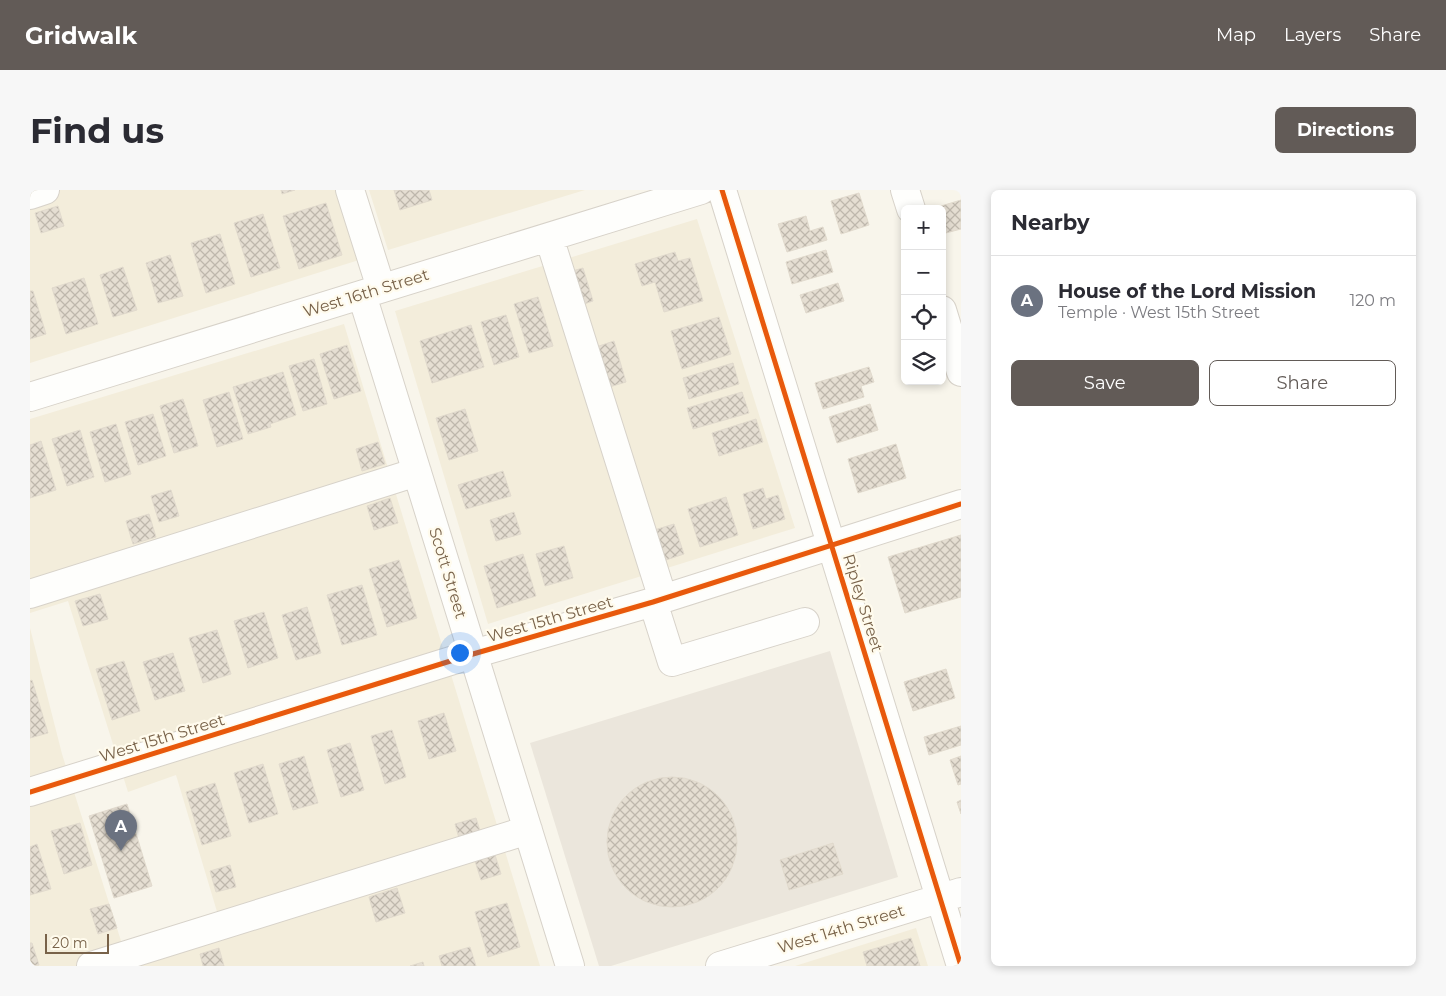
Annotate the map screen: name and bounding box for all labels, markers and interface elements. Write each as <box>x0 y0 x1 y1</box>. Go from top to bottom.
text: Gridwalk <box>25 21 137 50</box>
text: Map <box>1216 24 1256 46</box>
text: Layers <box>1284 24 1341 46</box>
text: Share <box>1369 24 1421 46</box>
button: Directions <box>1275 107 1416 153</box>
text: Find us <box>30 109 164 152</box>
map controls <box>901 205 946 385</box>
button: + <box>901 205 946 250</box>
text: Nearby <box>1011 210 1090 235</box>
button: − <box>901 250 946 295</box>
street label: West 16th Street <box>301 265 432 321</box>
text: House of the Lord Mission <box>1058 280 1316 303</box>
text: A <box>1021 291 1033 310</box>
text: 120 m <box>1349 291 1396 310</box>
button: locate <box>901 295 946 340</box>
text: Temple · West 15th Street <box>1058 303 1260 322</box>
button: layers <box>901 340 946 385</box>
button: Save <box>1011 360 1199 406</box>
button: Share <box>1209 360 1396 406</box>
street label: Scott Street <box>425 525 471 621</box>
street label: Ripley Street <box>839 552 887 655</box>
street label: West 15th Street <box>485 592 615 646</box>
your location <box>447 640 473 666</box>
street label: West 15th Street <box>97 710 227 766</box>
pin: A <box>105 810 137 851</box>
street label: West 14th Street <box>775 901 907 957</box>
scale bar <box>45 931 109 954</box>
text: 20 m <box>52 934 88 952</box>

